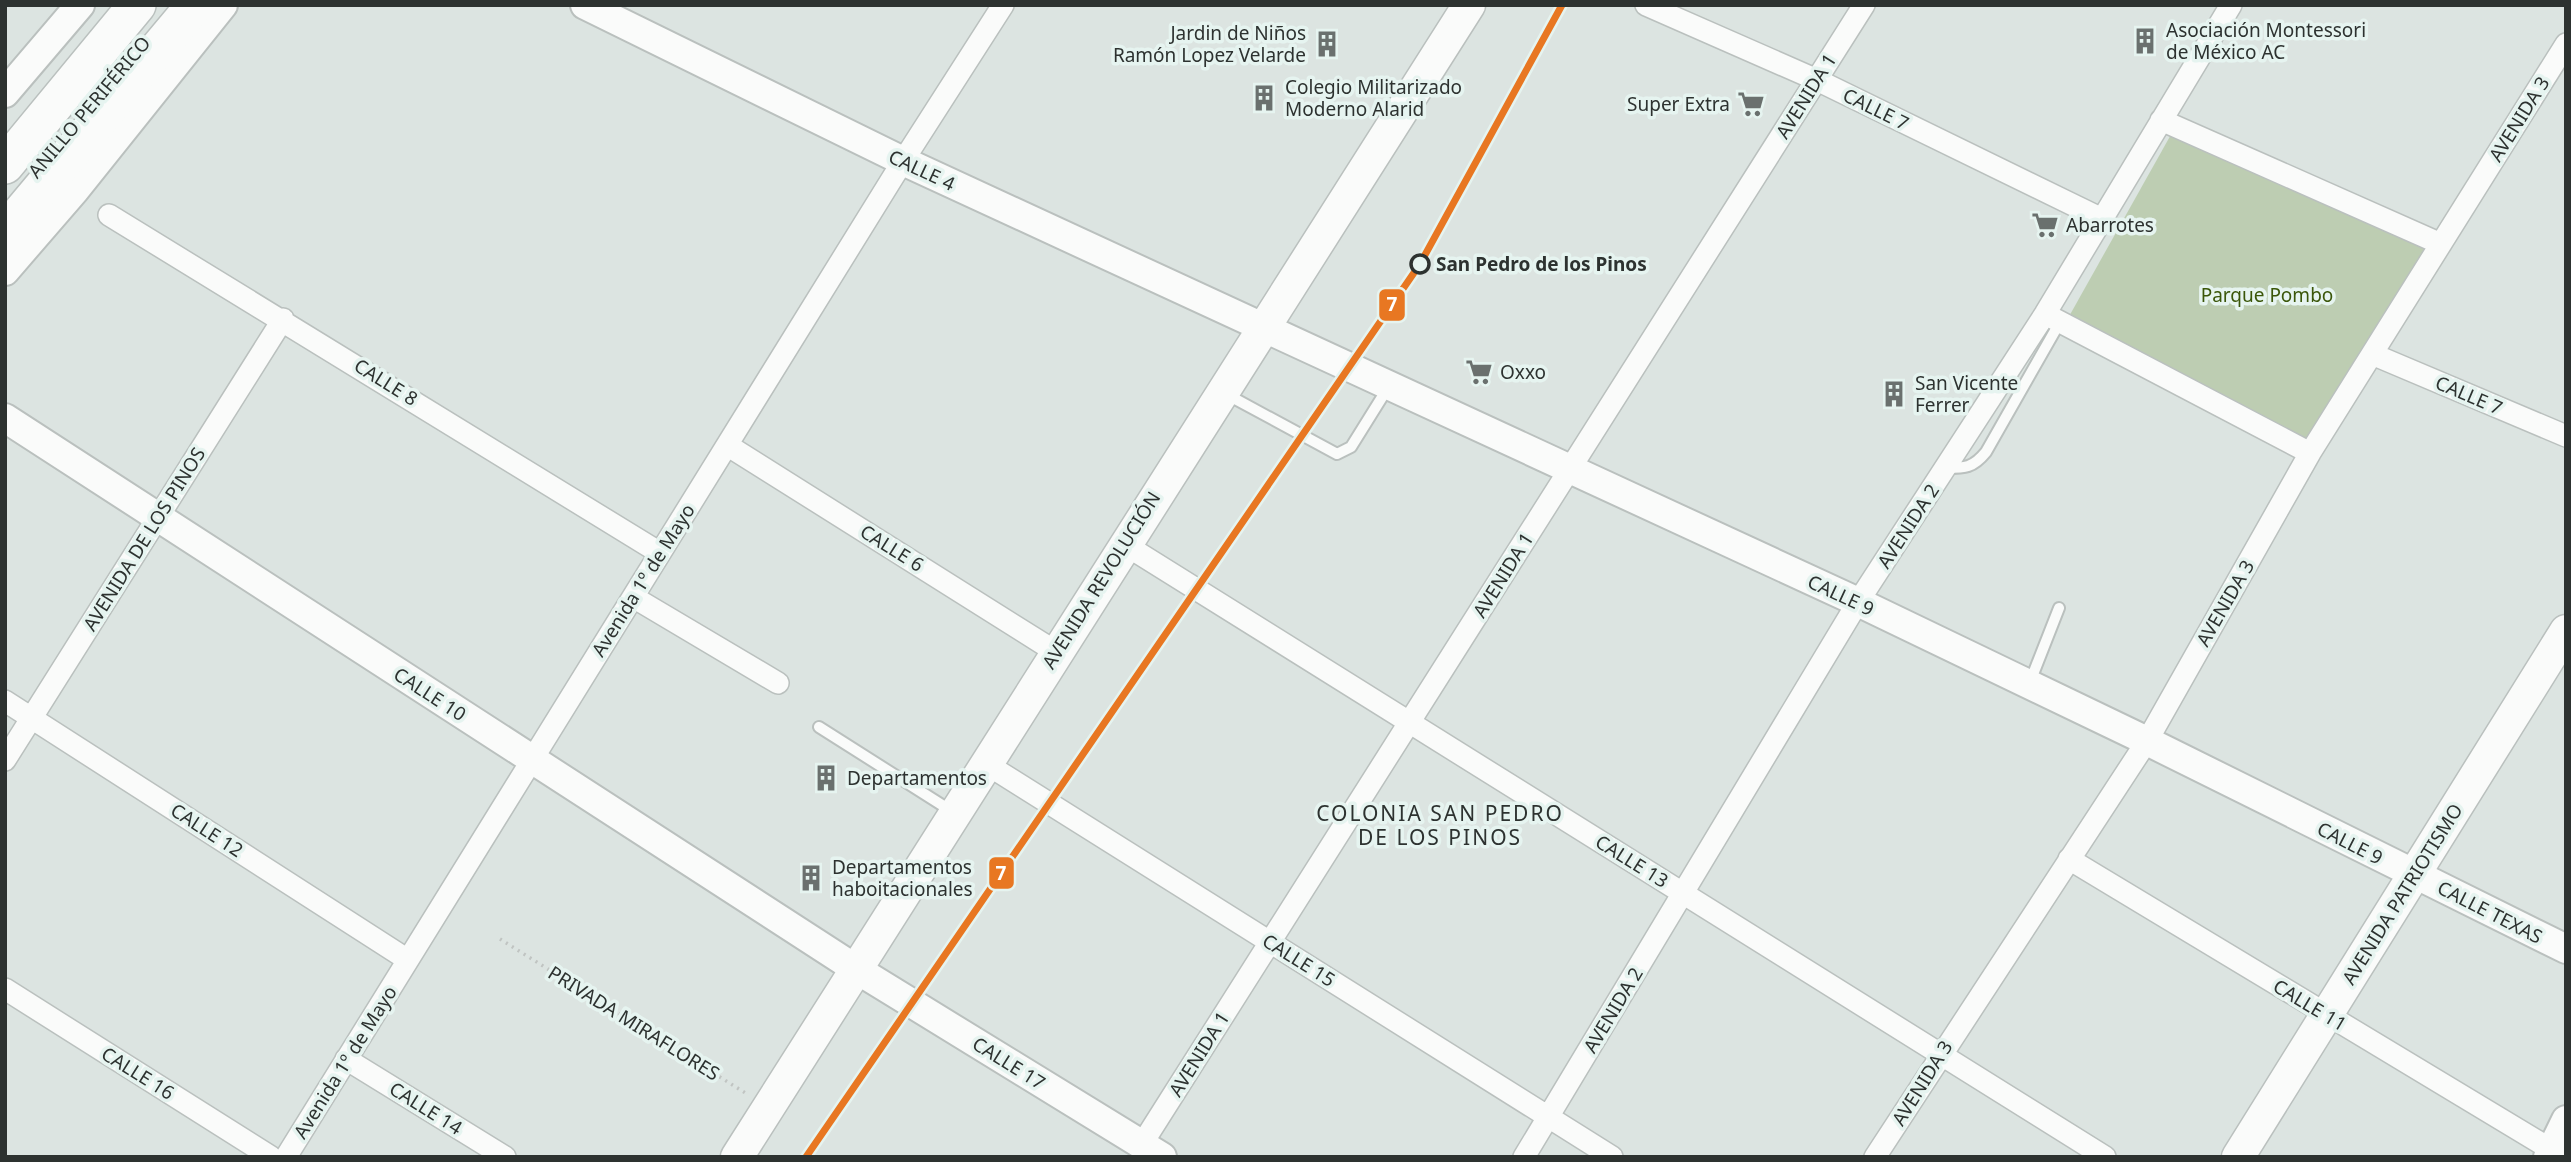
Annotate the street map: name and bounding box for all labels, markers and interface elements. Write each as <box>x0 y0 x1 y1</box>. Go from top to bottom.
place label: Asociación Montessori de México AC <box>2166 17 2366 65</box>
place label: Jardin de Niños Ramón Lopez Velarde <box>1113 20 1306 68</box>
building icon: Asociación Montessori de México AC <box>2130 26 2160 56</box>
building icon: Jardin de Niños Ramón Lopez Velarde <box>1312 29 1342 59</box>
street label: ANILLO PERIFÉRICO <box>22 31 156 183</box>
street label: AVENIDA 1 <box>1770 49 1842 143</box>
street label: AVENIDA 3 <box>2483 72 2555 166</box>
place label: Colegio Militarizado Moderno Alarid <box>1285 74 1462 122</box>
street label: CALLE 7 <box>1839 82 1913 136</box>
building icon: Colegio Militarizado Moderno Alarid <box>1249 83 1279 113</box>
supermarket icon: Super Extra <box>1736 89 1766 119</box>
place label: Super Extra <box>1627 91 1730 117</box>
street label: CALLE 4 <box>885 143 960 197</box>
supermarket icon: Abarrotes <box>2030 210 2060 240</box>
place label: Abarrotes <box>2066 212 2154 238</box>
place label: San Pedro de los Pinos <box>1436 251 1647 277</box>
marker: San Pedro de los Pinos <box>1410 254 1430 274</box>
park label: Parque Pombo <box>2201 282 2333 308</box>
line badge: 7 <box>1378 288 1406 322</box>
text: 7 <box>1387 291 1398 317</box>
street label: CALLE 8 <box>349 352 423 412</box>
supermarket icon: Oxxo <box>1464 357 1494 387</box>
place label: Oxxo <box>1500 359 1546 385</box>
street label: CALLE 7 <box>2432 369 2506 421</box>
place label: San Vicente Ferrer <box>1915 370 2018 418</box>
building icon: San Vicente Ferrer <box>1879 379 1909 409</box>
street label: AVENIDA DE LOS PINOS <box>77 442 211 636</box>
street label: AVENIDA 2 <box>1871 479 1945 573</box>
street label: AVENIDA REVOLUCIÓN <box>1036 486 1166 674</box>
street label: Avenida 1º de Mayo <box>585 499 701 661</box>
street label: CALLE 6 <box>855 518 929 578</box>
street label: AVENIDA 1 <box>1467 528 1539 622</box>
street label: AVENIDA 3 <box>2190 555 2260 651</box>
street label: CALLE 9 <box>1804 568 1878 622</box>
street label: CALLE 10 <box>389 661 471 727</box>
building icon: Departamentos <box>811 763 841 793</box>
place label: Departamentos <box>847 765 987 791</box>
street label: CALLE 12 <box>166 797 248 863</box>
district label: COLONIA SAN PEDRO DE LOS PINOS <box>1316 799 1564 851</box>
street label: AVENIDA PATRIOTISMO <box>2336 799 2468 989</box>
street label: CALLE 9 <box>2313 815 2387 871</box>
street label: CALLE 13 <box>1591 828 1673 894</box>
place label: Departamentos haboitacionales <box>832 854 973 902</box>
line badge: 7 <box>988 856 1015 890</box>
text: 7 <box>996 860 1007 886</box>
building icon: Departamentos haboitacionales <box>796 863 826 893</box>
street label: CALLE TEXAS <box>2433 874 2547 950</box>
street label: CALLE 15 <box>1258 927 1340 993</box>
street label: PRIVADA MIRAFLORES <box>543 960 725 1086</box>
street label: AVENIDA 2 <box>1577 962 1649 1058</box>
street label: CALLE 11 <box>2268 973 2352 1037</box>
street label: Avenida 1º de Mayo <box>287 981 403 1143</box>
street label: AVENIDA 1 <box>1163 1007 1235 1101</box>
street label: CALLE 17 <box>968 1030 1050 1096</box>
street label: AVENIDA 3 <box>1886 1036 1958 1130</box>
street label: CALLE 16 <box>97 1040 179 1106</box>
street label: CALLE 14 <box>385 1075 467 1141</box>

